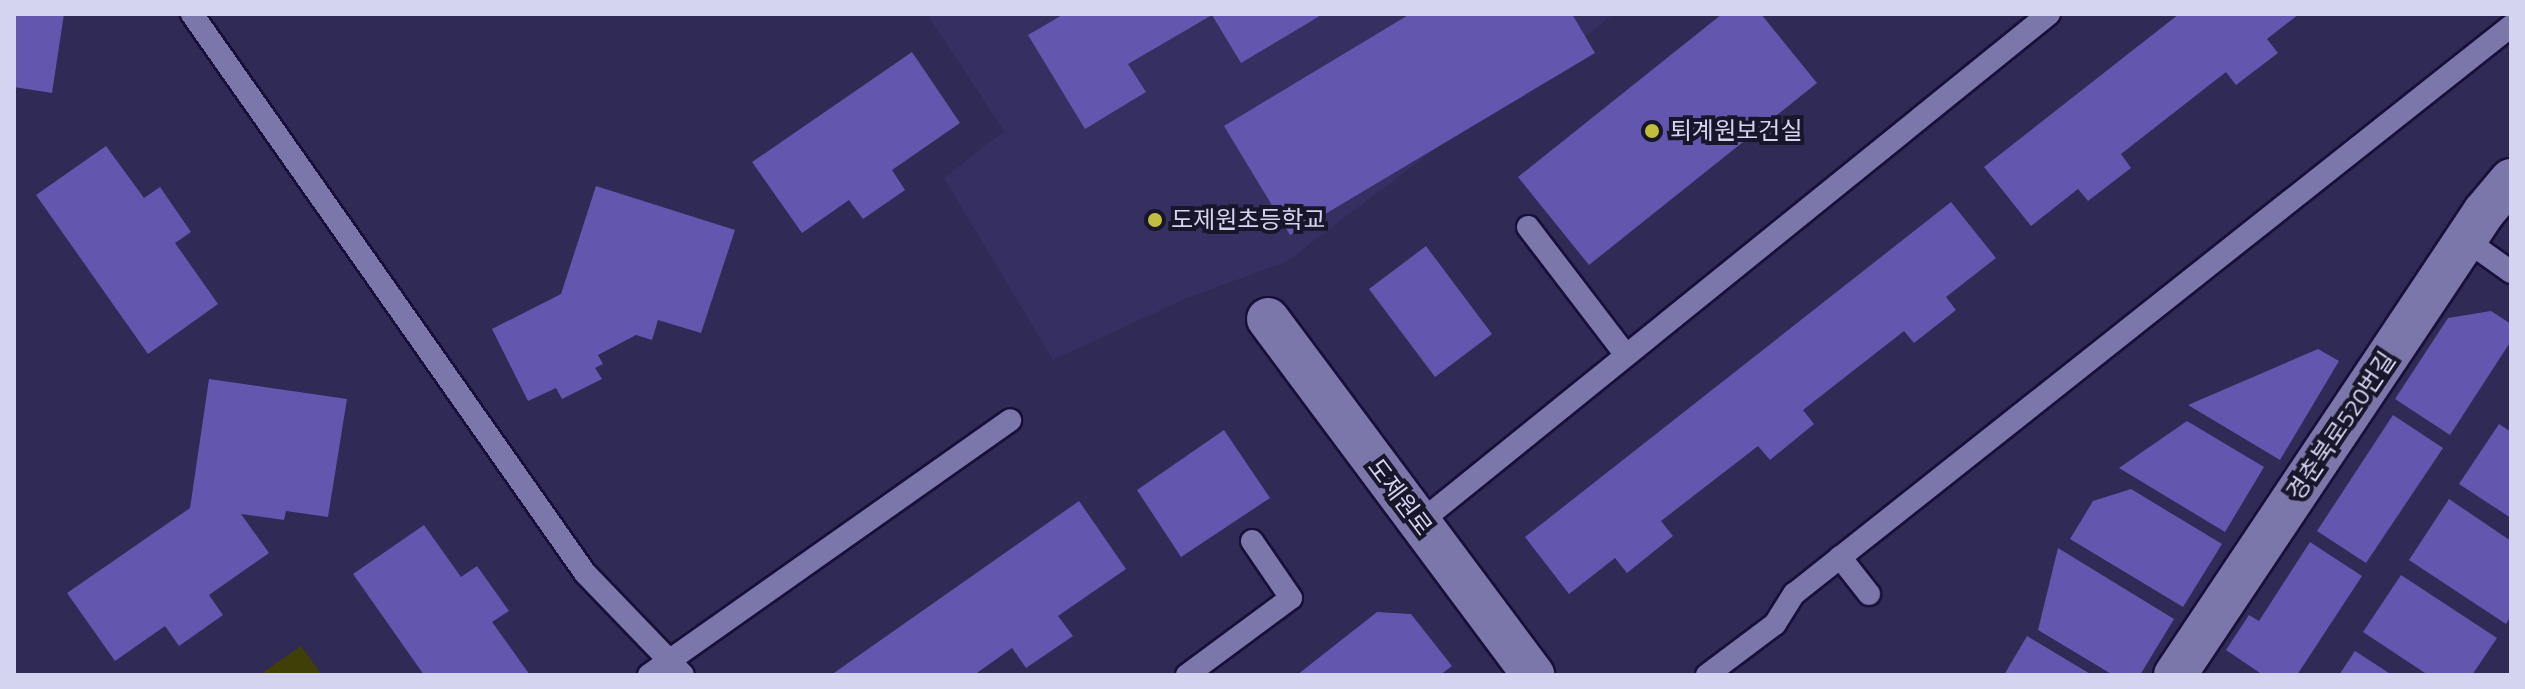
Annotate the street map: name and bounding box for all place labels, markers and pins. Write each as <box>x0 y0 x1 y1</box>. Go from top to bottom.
place label: 퇴계원보건실 <box>1670 117 1802 145</box>
marker: 퇴계원보건실 <box>1641 120 1663 142</box>
place label: 도제원초등학교 <box>1171 206 1326 234</box>
marker: 도제원초등학교 <box>1146 211 1164 229</box>

